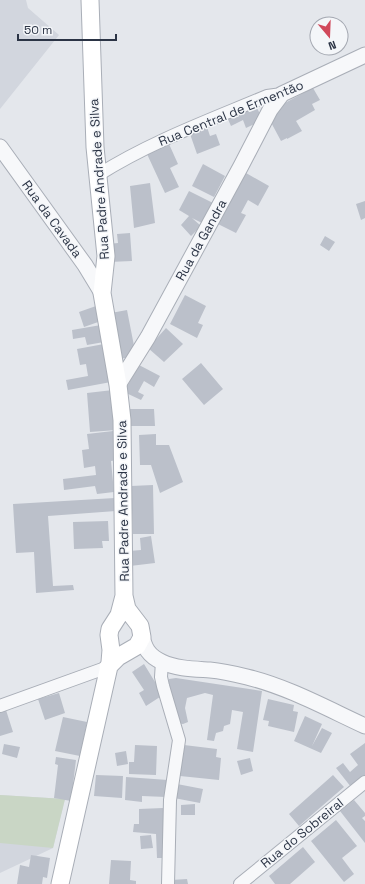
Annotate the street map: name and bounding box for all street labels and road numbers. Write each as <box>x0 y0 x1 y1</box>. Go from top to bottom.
street label: Rua Central de Ermentão <box>156 76 306 150</box>
street label: Rua Padre Andrade e Silva <box>85 97 113 260</box>
street label: Rua da Cavada <box>18 177 86 261</box>
street label: Rua da Gandra <box>172 196 231 284</box>
street label: Rua Padre Andrade e Silva <box>113 420 133 582</box>
street label: Rua do Sobreiral <box>257 794 347 872</box>

